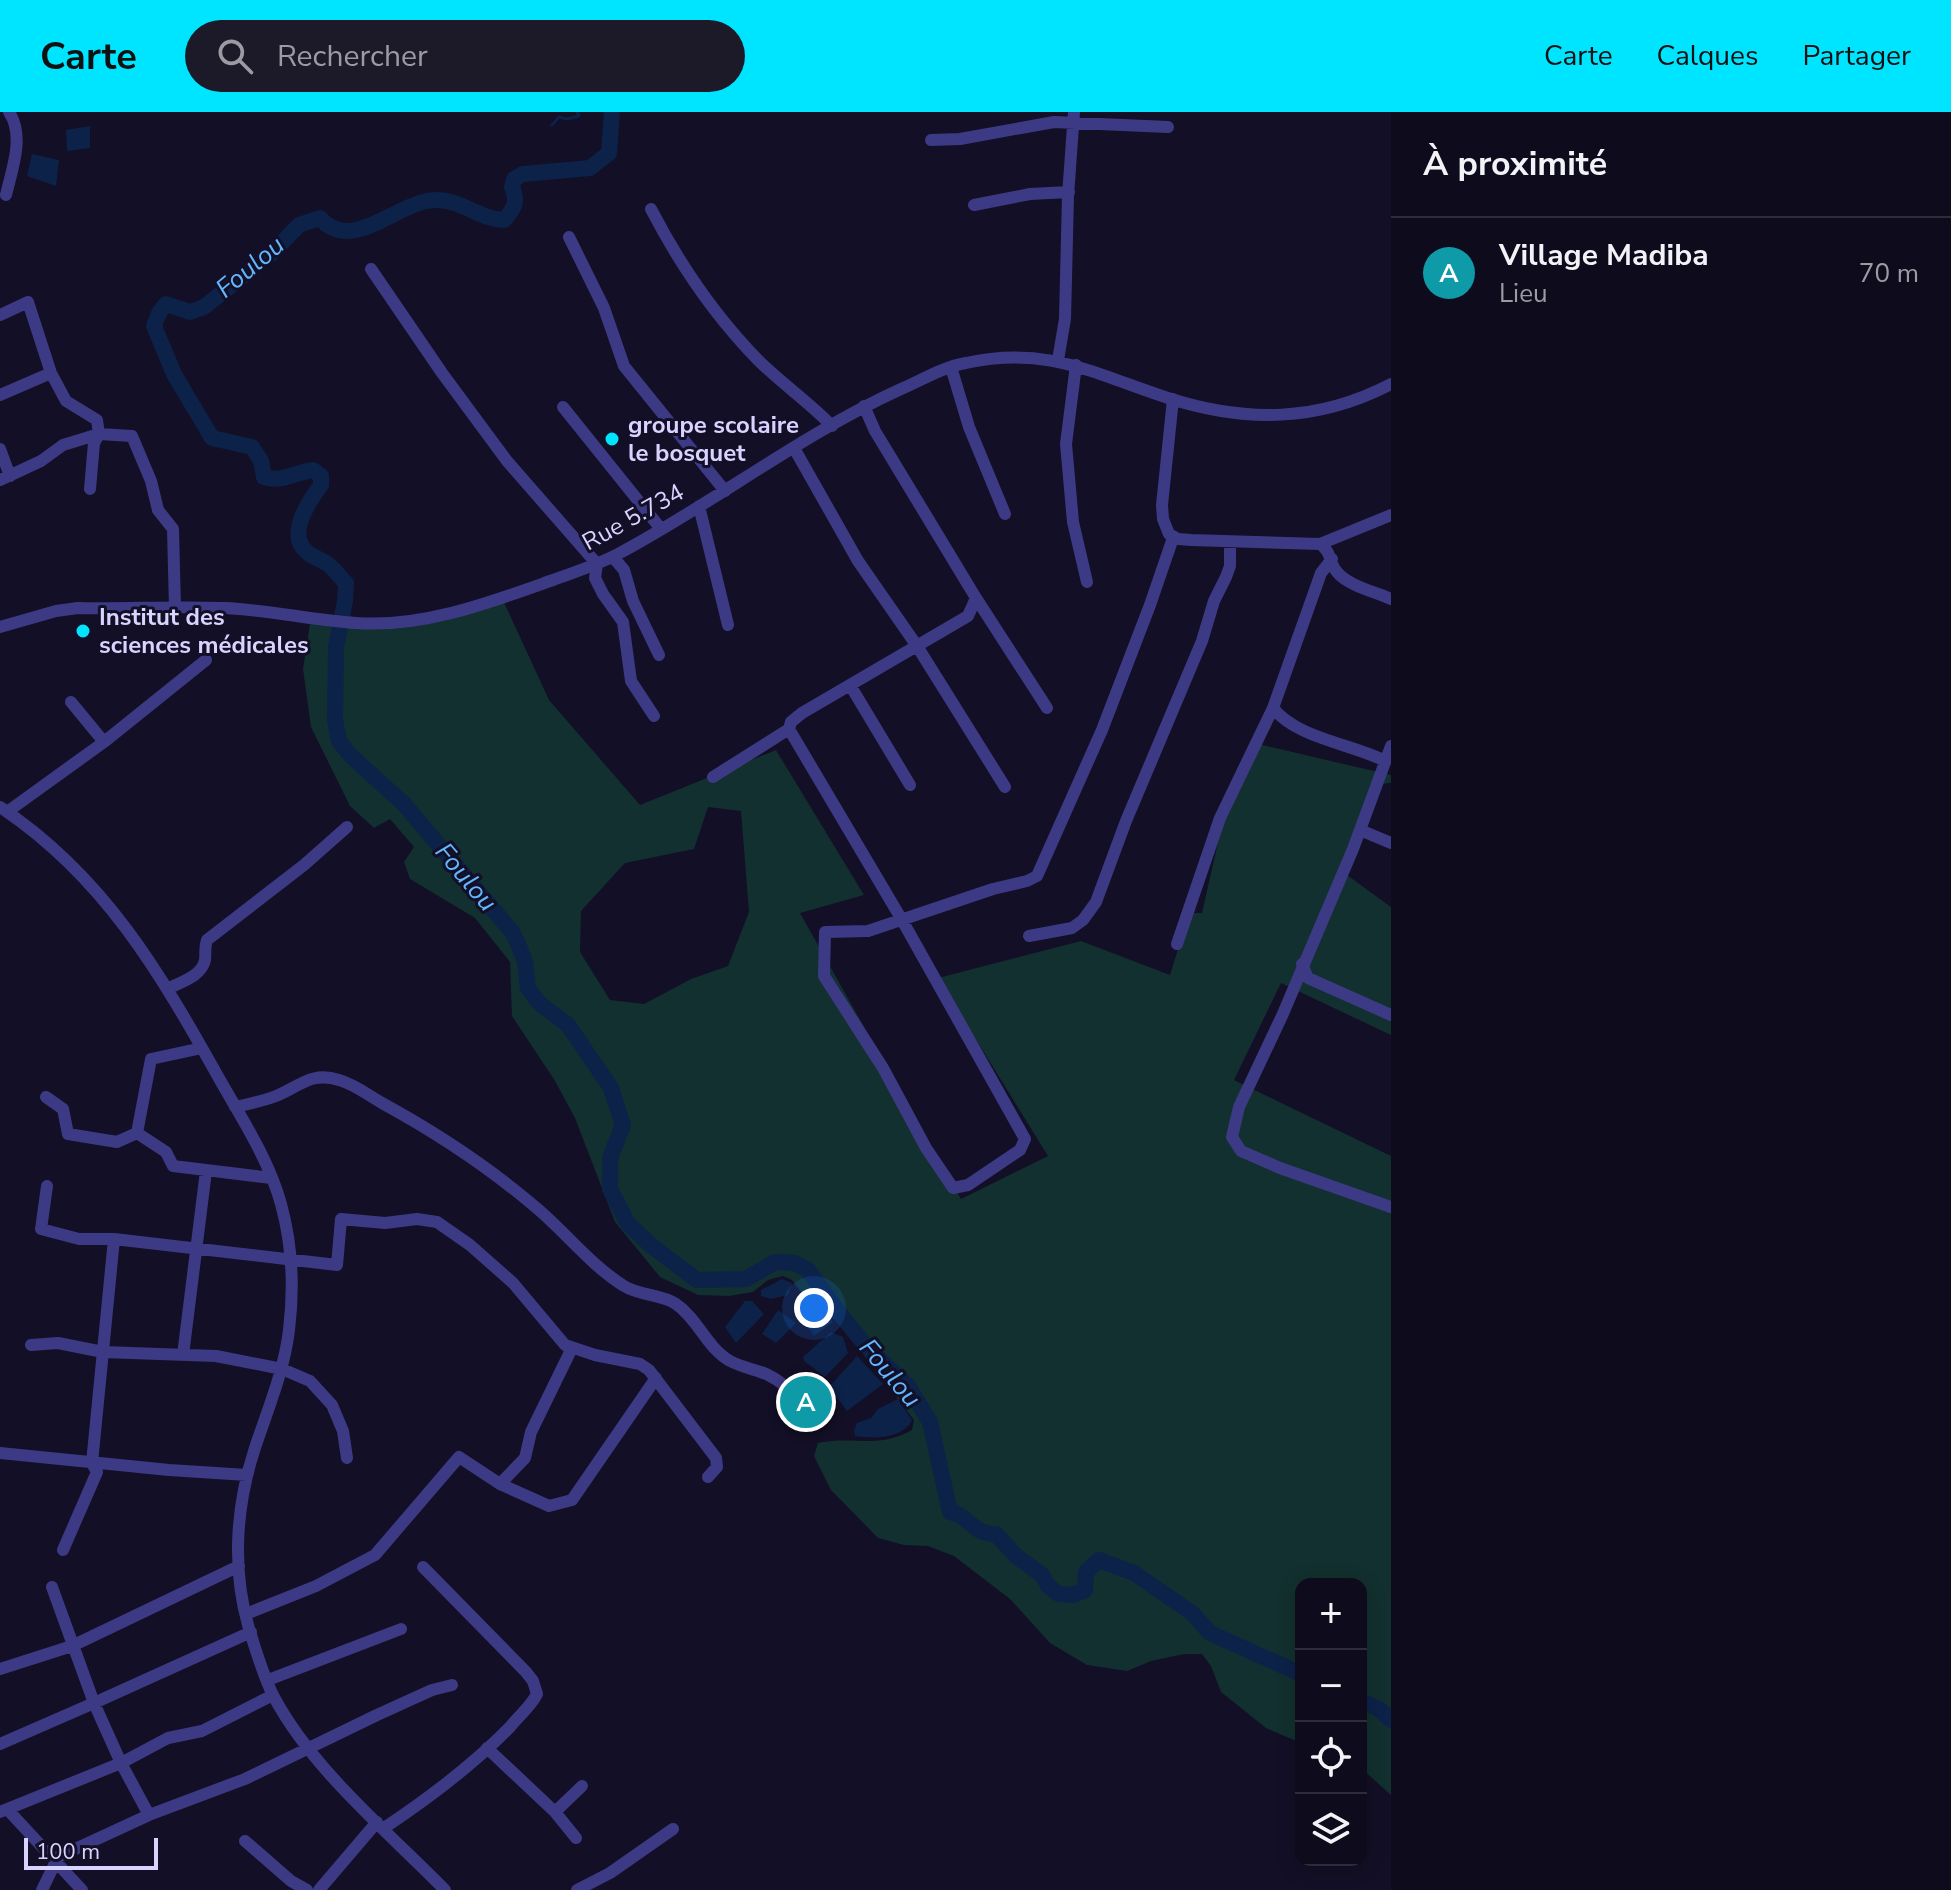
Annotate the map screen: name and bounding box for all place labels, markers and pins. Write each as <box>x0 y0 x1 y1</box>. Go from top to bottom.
place label: groupe scolaire le bosquet <box>628 409 799 469</box>
marker: groupe scolaire le bosquet <box>603 430 621 448</box>
place label: Institut des sciences médicales <box>99 601 309 661</box>
marker: Institut des sciences médicales <box>74 622 92 640</box>
pin: A <box>780 1372 832 1432</box>

